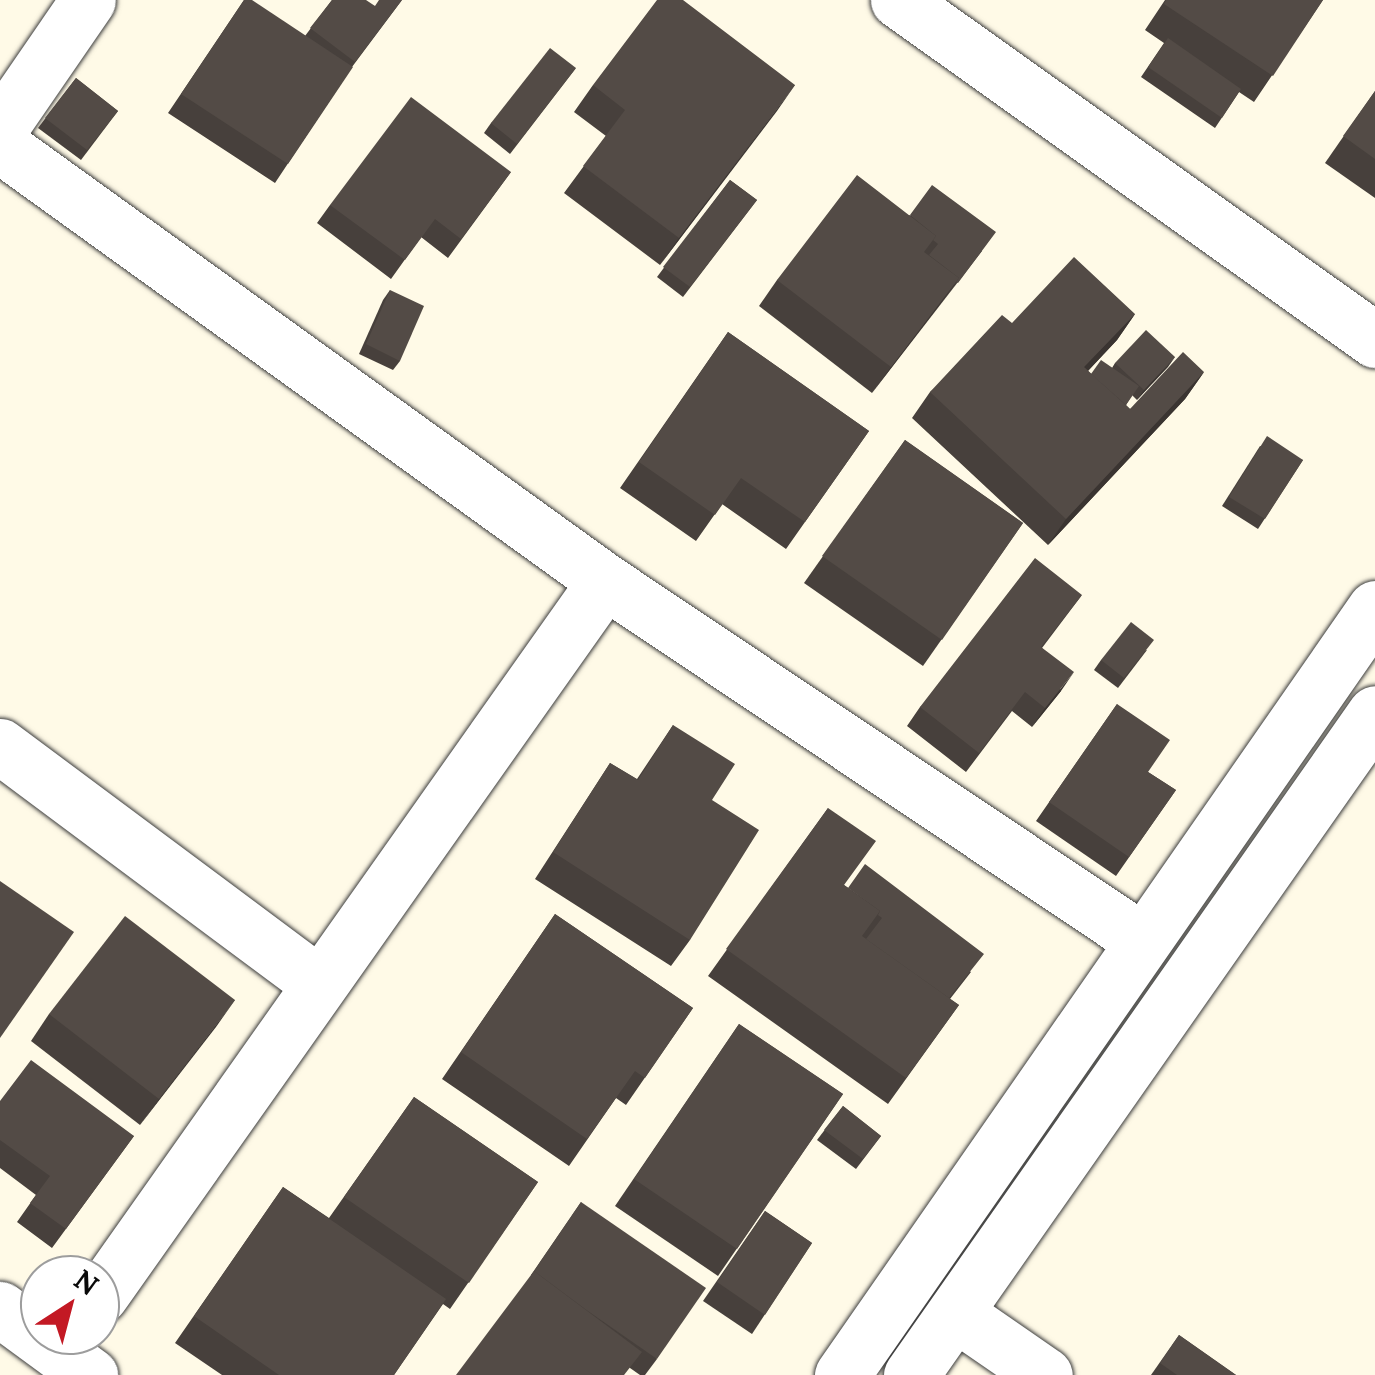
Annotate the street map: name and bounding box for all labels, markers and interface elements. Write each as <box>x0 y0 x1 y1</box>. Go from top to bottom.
north arrow <box>20 1255 120 1355</box>
text: N <box>67 1261 106 1303</box>

